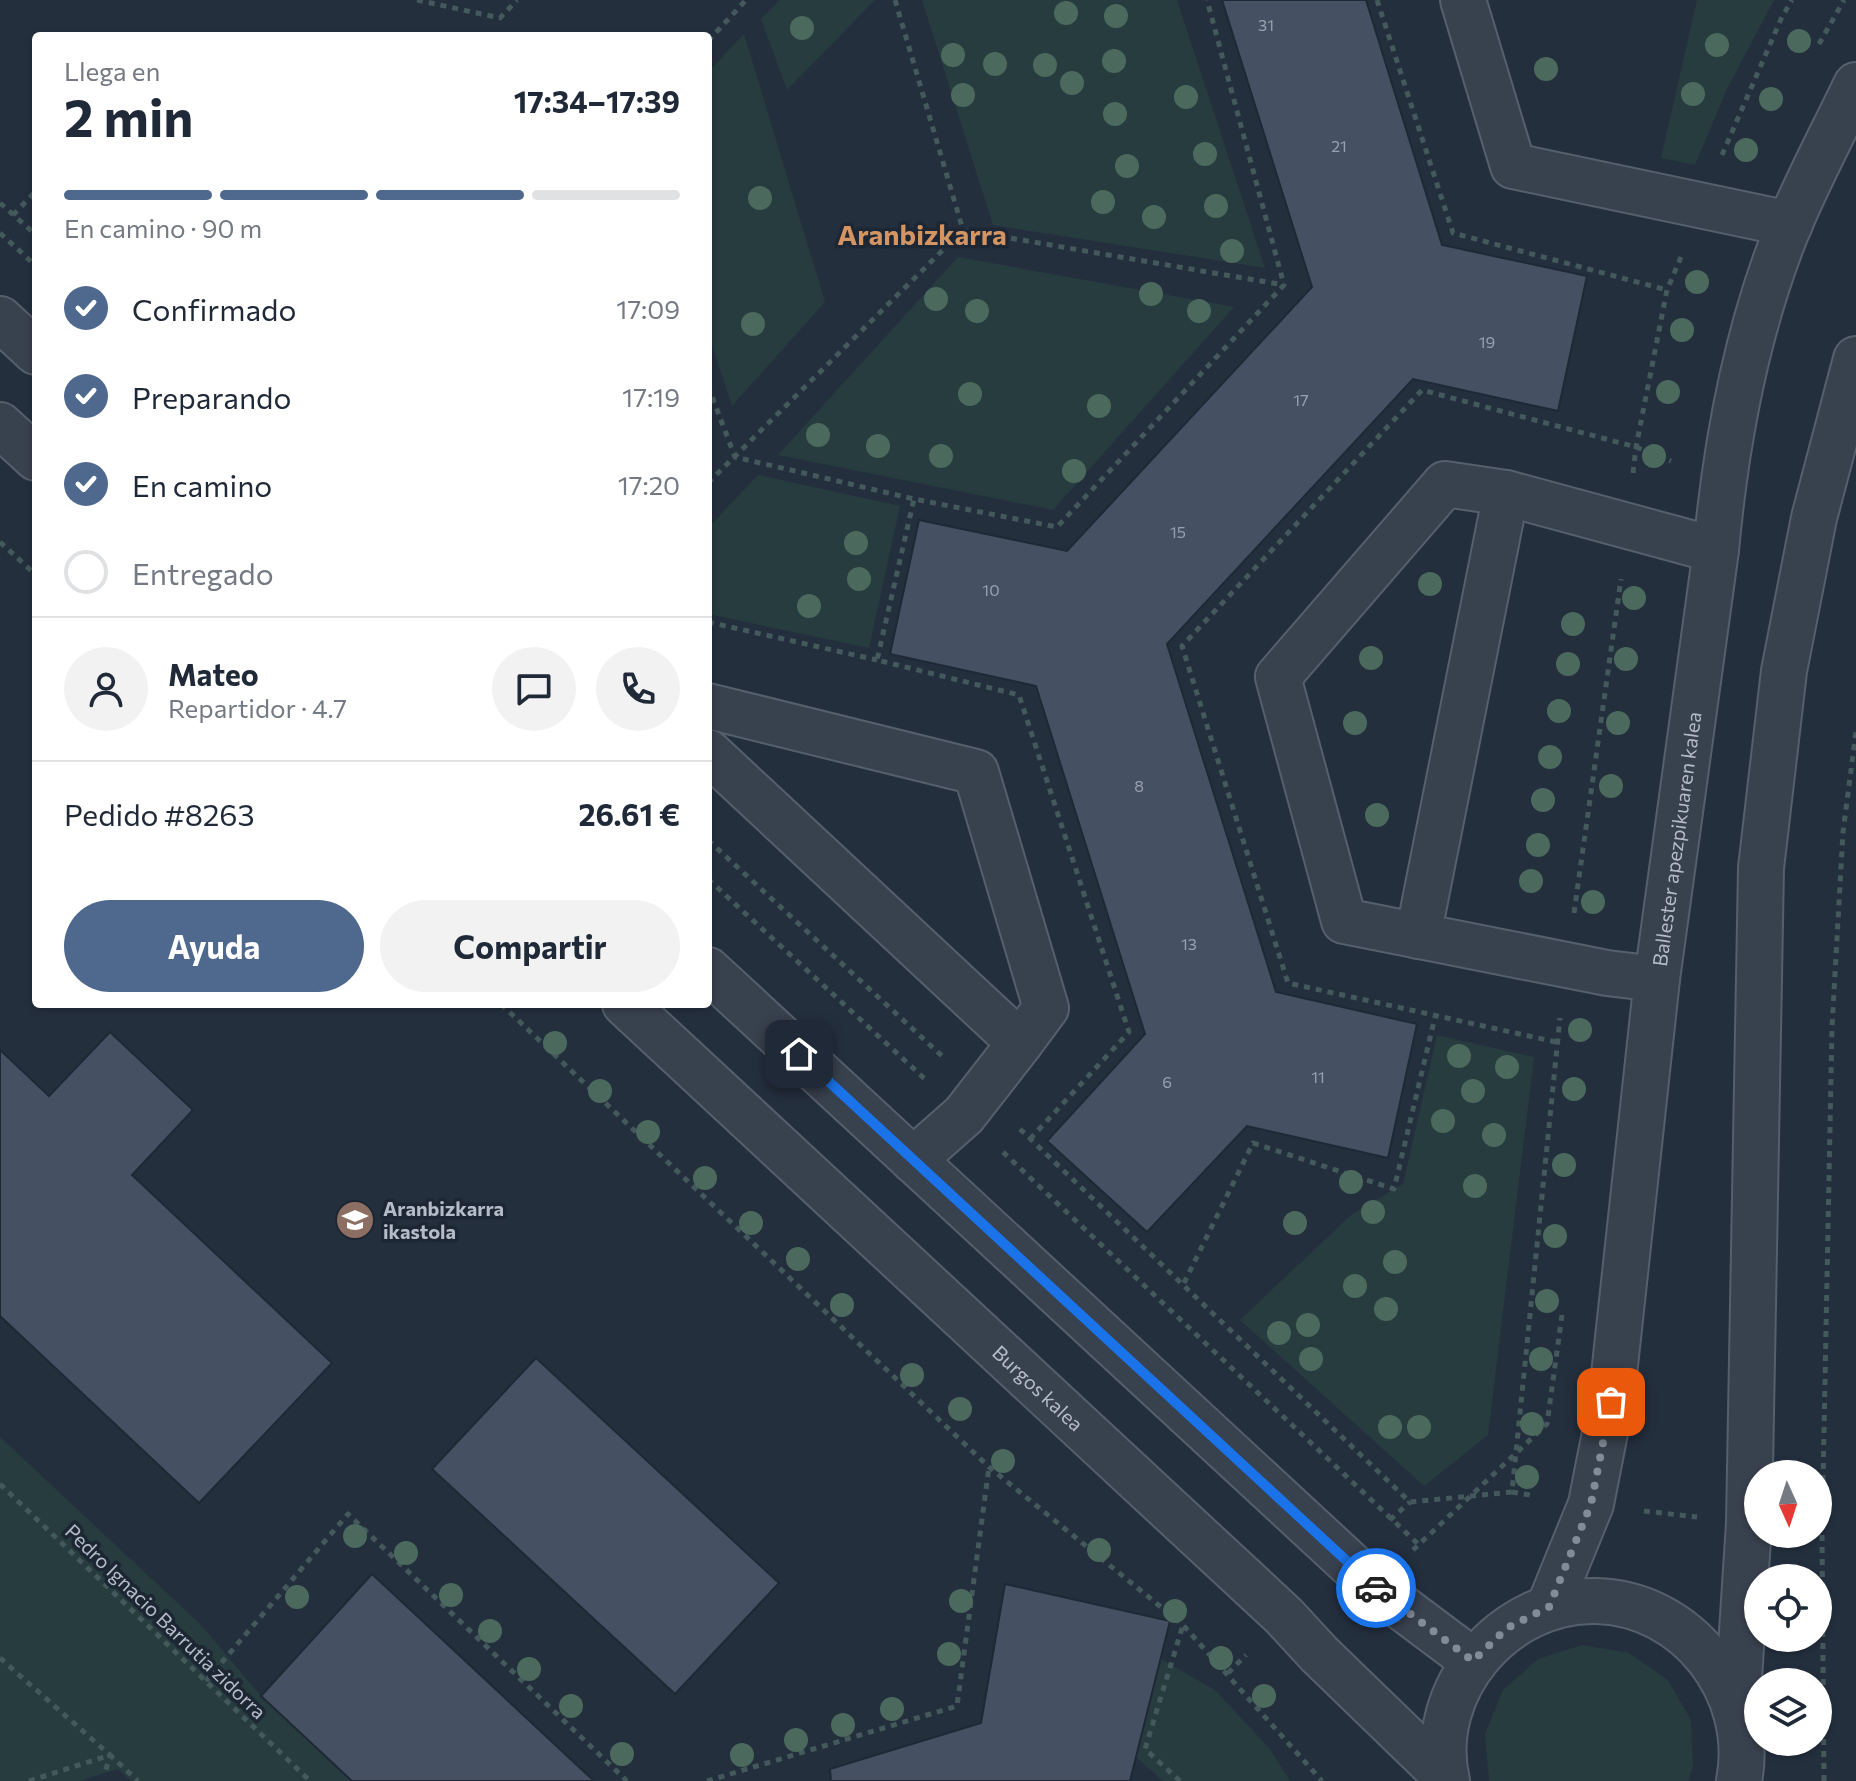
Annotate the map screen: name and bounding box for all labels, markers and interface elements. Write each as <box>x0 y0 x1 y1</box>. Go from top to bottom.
house number: 31 <box>1258 15 1274 34</box>
text: Llega en <box>64 55 160 86</box>
text: 17:34–17:39 <box>514 82 680 119</box>
text: 2 min <box>64 84 193 148</box>
house number: 21 <box>1331 136 1347 155</box>
text: En camino · 90 m <box>64 212 262 243</box>
district label: Aranbizkarra <box>837 217 1007 251</box>
icon: check <box>64 286 108 330</box>
text: Confirmado <box>132 290 296 327</box>
text: 17:09 <box>616 293 680 324</box>
house number: 19 <box>1479 332 1495 351</box>
icon: check <box>64 374 108 418</box>
text: Preparando <box>132 378 291 415</box>
text: 17:19 <box>622 381 680 412</box>
house number: 17 <box>1293 390 1309 409</box>
icon: check <box>64 462 108 506</box>
text: En camino <box>132 466 272 503</box>
text: 17:20 <box>618 469 680 500</box>
house number: 15 <box>1170 522 1186 541</box>
text: Entregado <box>132 554 274 591</box>
house number: 10 <box>982 580 1000 599</box>
button: person <box>64 647 148 731</box>
button: chat <box>492 647 576 731</box>
button: phone <box>596 647 680 731</box>
text: Mateo <box>168 655 259 692</box>
text: Repartidor · 4.7 <box>168 692 347 723</box>
street label: Ballester apezpikuaren kalea <box>1647 710 1706 968</box>
house number: 8 <box>1134 776 1144 795</box>
text: Pedido #8263 <box>64 795 255 832</box>
text: 26.61 € <box>579 795 680 832</box>
button: Ayuda <box>64 900 364 992</box>
button: Compartir <box>380 900 680 992</box>
house number: 13 <box>1181 934 1197 953</box>
pin <box>765 1020 833 1088</box>
icon: home <box>777 1032 821 1076</box>
house number: 11 <box>1311 1067 1325 1086</box>
house number: 6 <box>1162 1072 1172 1091</box>
place label: Aranbizkarra ikastola <box>383 1196 504 1243</box>
school or university icon: Aranbizkarra ikastola <box>334 1199 376 1241</box>
street label: Burgos kalea <box>988 1340 1089 1436</box>
pin <box>1577 1368 1645 1436</box>
icon: bag <box>1589 1380 1633 1424</box>
north arrow <box>1744 1460 1832 1548</box>
map controls <box>1744 1460 1832 1756</box>
street label: Pedro Ignacio Barrutia zidorra <box>61 1519 271 1723</box>
courier <box>1336 1548 1416 1628</box>
button: locate <box>1744 1564 1832 1652</box>
icon: car <box>1354 1566 1398 1610</box>
button: layers <box>1744 1668 1832 1756</box>

